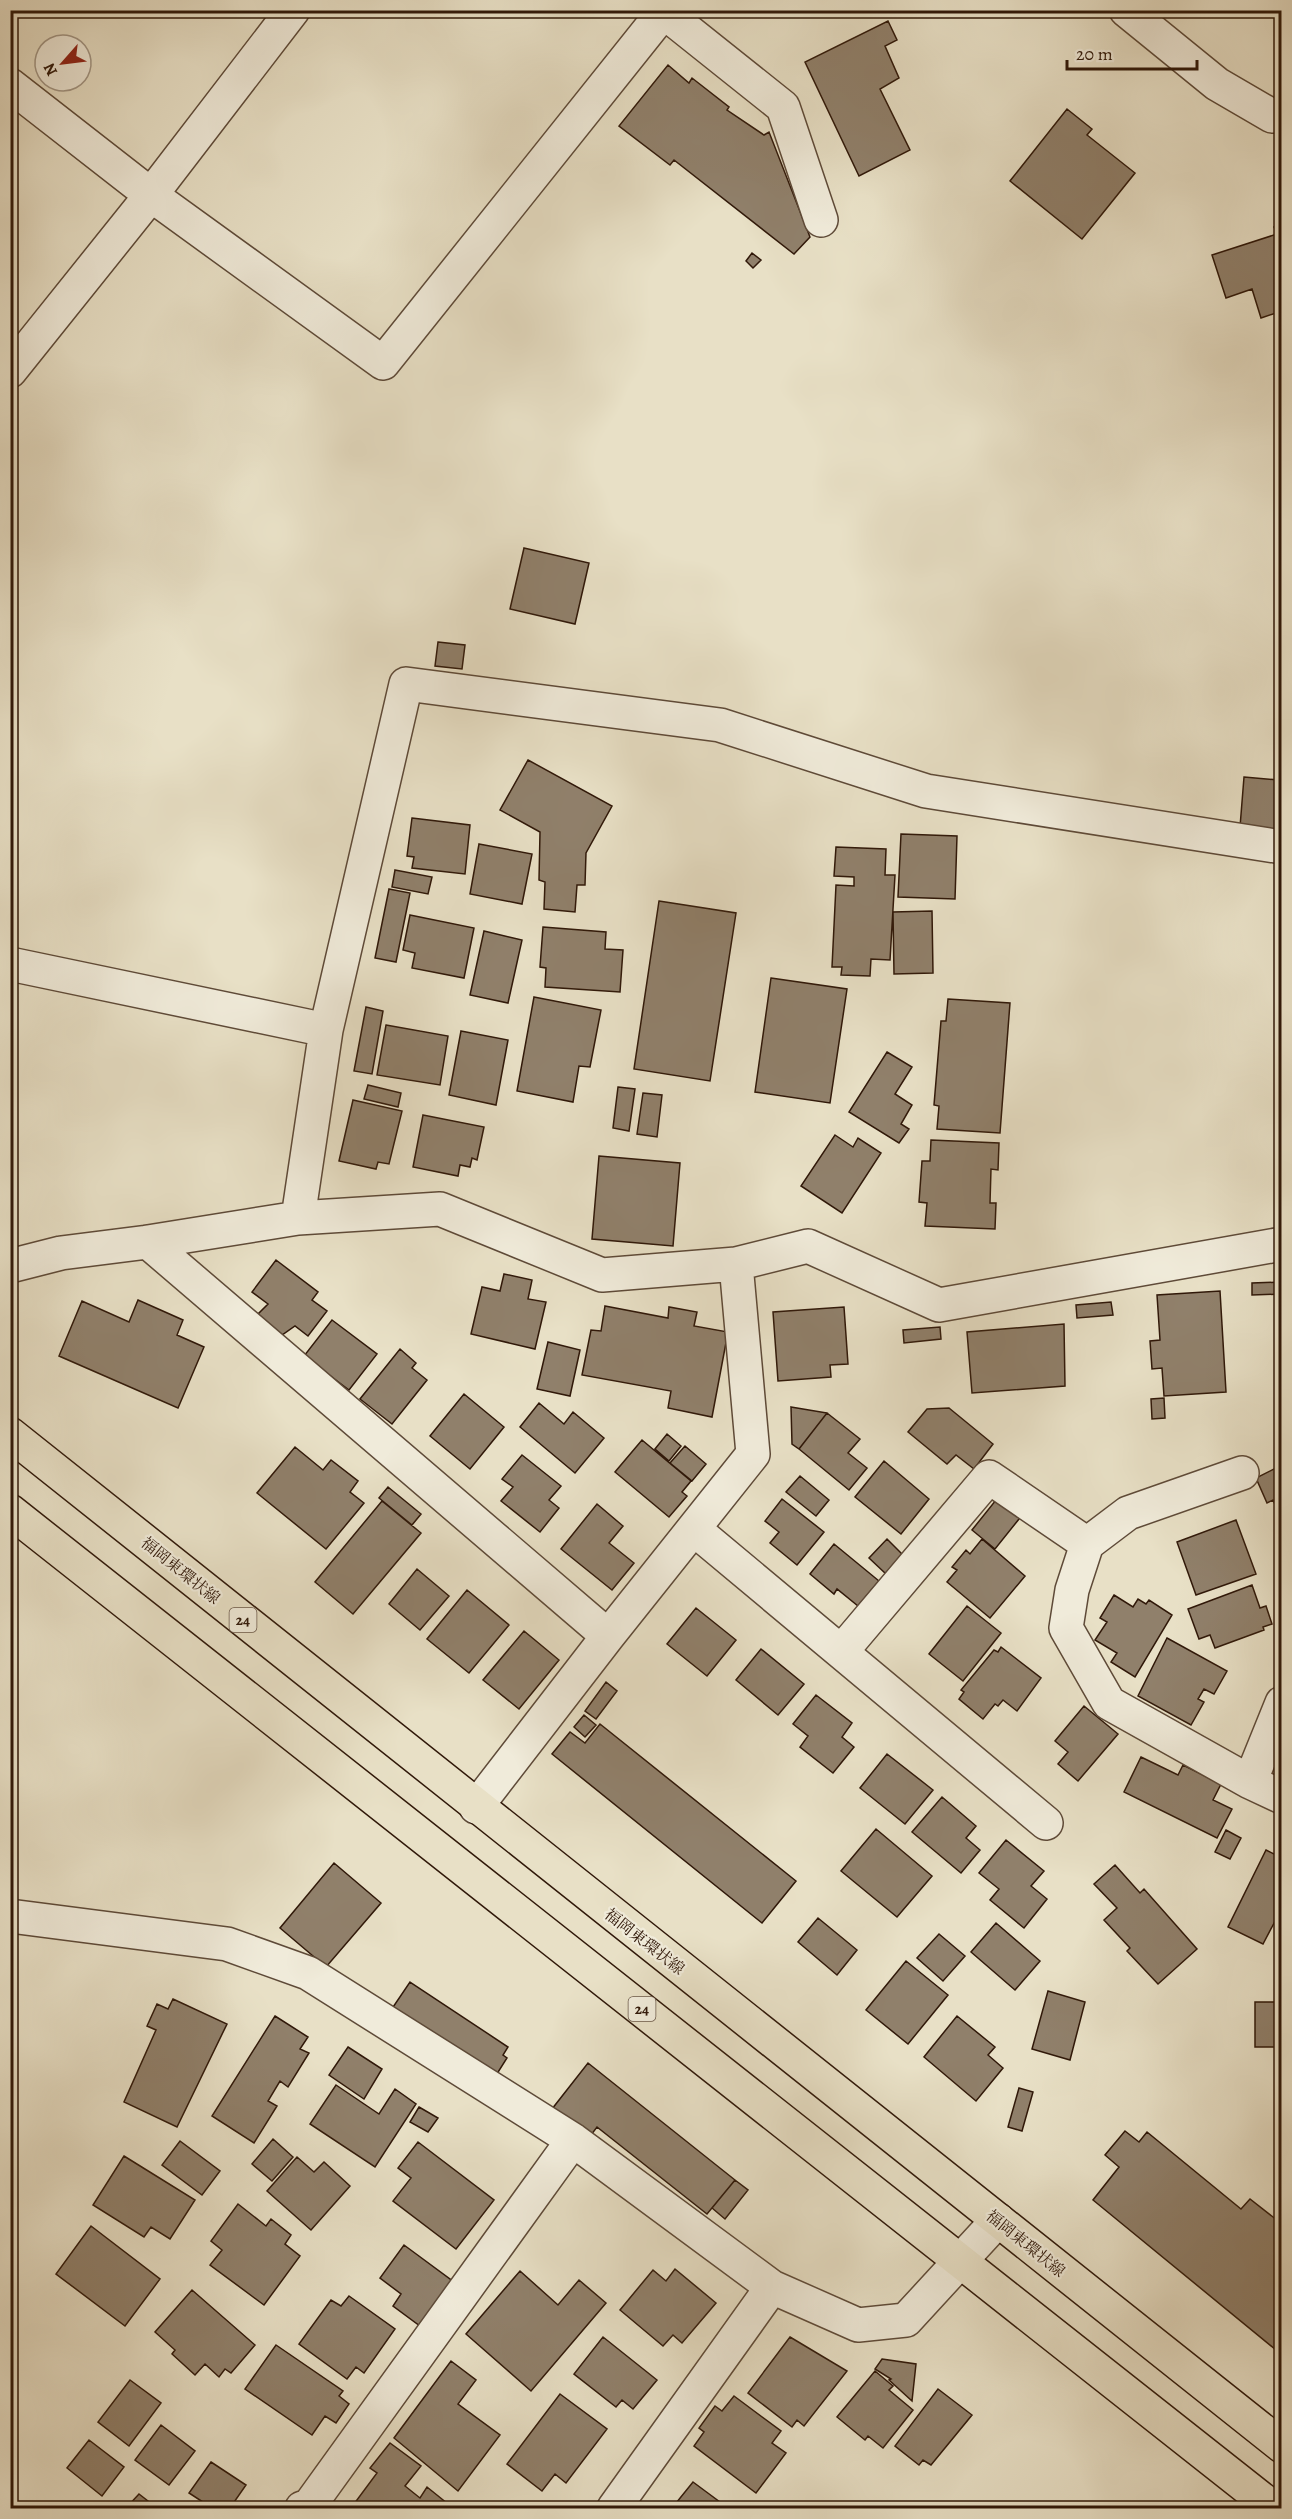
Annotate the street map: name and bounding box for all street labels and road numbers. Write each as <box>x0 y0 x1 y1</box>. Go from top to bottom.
street label: 福岡東環状線 <box>136 1532 225 1610</box>
road number: 24 <box>230 1608 256 1632</box>
street label: 福岡東環状線 <box>600 1904 689 1980</box>
road number: 24 <box>628 1997 656 2021</box>
street label: 福岡東環状線 <box>981 2205 1070 2283</box>

